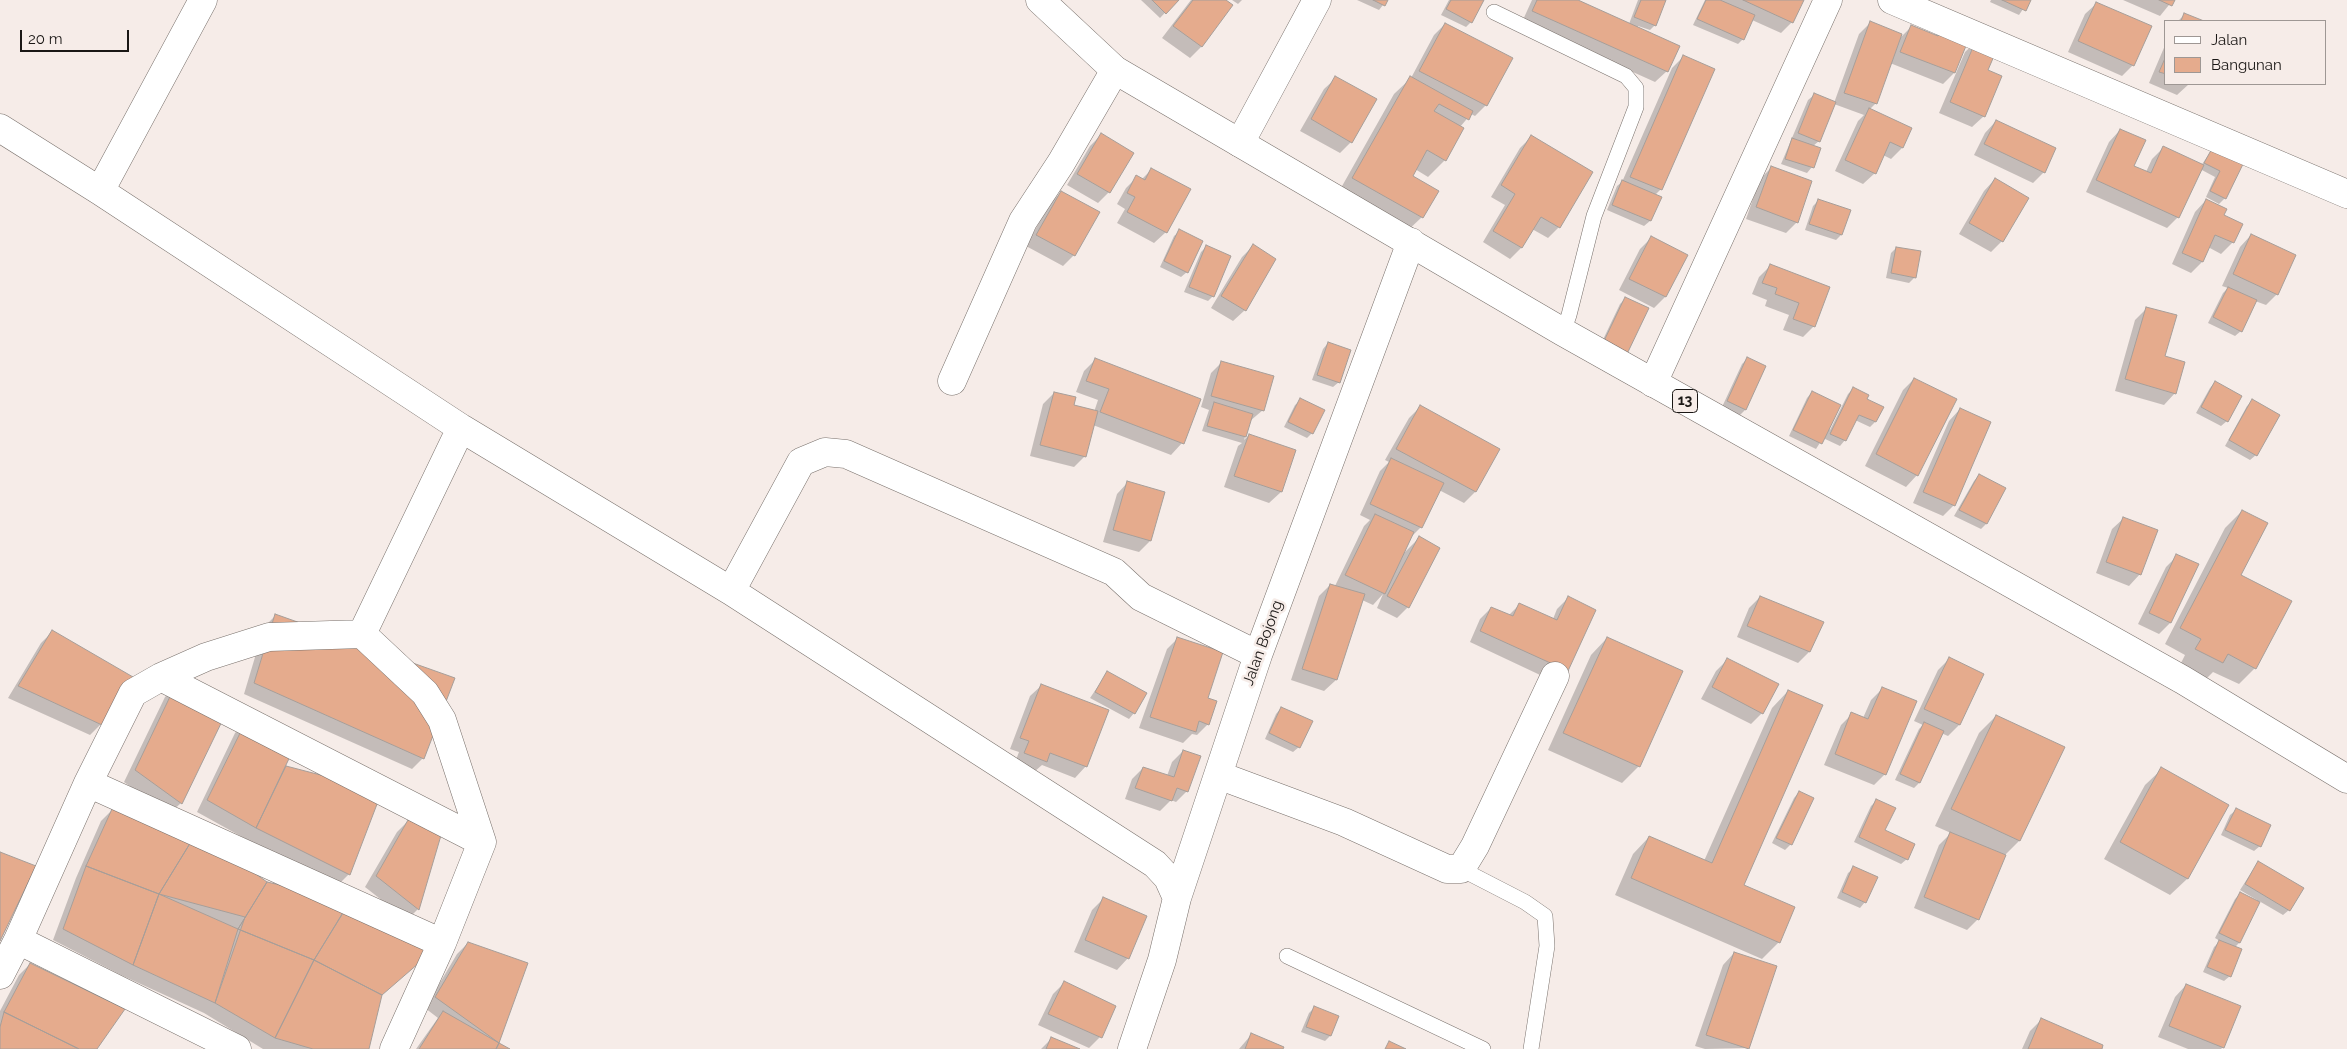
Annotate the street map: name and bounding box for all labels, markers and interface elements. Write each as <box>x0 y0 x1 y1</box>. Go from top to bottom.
scale bar <box>22 20 131 52</box>
legend <box>2164 20 2327 85</box>
text: 20 m <box>28 30 63 48</box>
text: Jalan <box>2211 31 2247 49</box>
text: Bangunan <box>2211 56 2282 74</box>
road number: 13 <box>1672 390 1698 412</box>
street label: Jalan Bojong <box>1239 598 1287 688</box>

